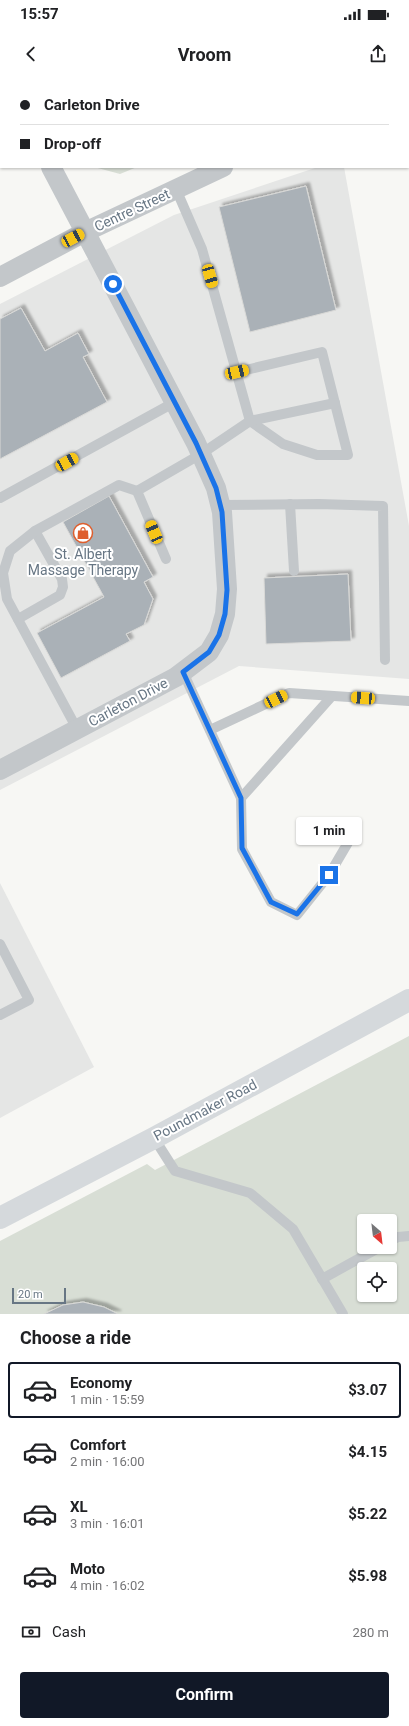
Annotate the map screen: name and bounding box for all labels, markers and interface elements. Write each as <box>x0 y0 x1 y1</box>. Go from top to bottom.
text: 15:57 <box>20 5 59 23</box>
icon: back <box>20 43 42 65</box>
icon: share <box>367 43 389 65</box>
text: Vroom <box>178 44 231 65</box>
text: Carleton Drive <box>44 96 140 114</box>
text: Drop-off <box>44 135 101 153</box>
street label: Centre Street <box>92 185 173 234</box>
car <box>60 227 86 249</box>
car <box>201 263 219 289</box>
route start <box>104 275 122 293</box>
car <box>224 363 250 381</box>
car <box>54 451 80 473</box>
car <box>144 519 164 545</box>
shop icon: St. Albert Massage Therapy <box>72 522 94 544</box>
place label: St. Albert Massage Therapy <box>28 546 139 578</box>
street label: Carleton Drive <box>86 674 170 730</box>
car <box>263 688 289 710</box>
car <box>351 691 375 705</box>
callout: 1 min <box>296 817 362 845</box>
text: 1 min <box>313 823 345 838</box>
route end <box>320 866 338 884</box>
street label: Poundmaker Road <box>151 1076 259 1144</box>
north arrow <box>357 1214 397 1254</box>
map controls <box>357 1214 397 1302</box>
button: locate <box>357 1262 397 1302</box>
scale bar <box>12 1286 66 1305</box>
text: 20 m <box>18 1288 43 1301</box>
text: Choose a ride <box>20 1327 131 1348</box>
icon: car <box>22 1372 58 1408</box>
text: Economy <box>70 1374 132 1392</box>
text: $3.07 <box>348 1381 387 1399</box>
text: 1 min · 15:59 <box>70 1392 145 1407</box>
icon: car <box>22 1434 58 1470</box>
text: Comfort <box>70 1436 126 1454</box>
text: $4.15 <box>348 1443 387 1461</box>
text: 2 min · 16:00 <box>70 1454 145 1469</box>
icon: car <box>22 1496 58 1532</box>
text: XL <box>70 1498 88 1516</box>
text: $5.22 <box>348 1505 387 1523</box>
text: 3 min · 16:01 <box>70 1516 145 1531</box>
icon: car <box>22 1558 58 1594</box>
text: Moto <box>70 1560 105 1578</box>
text: $5.98 <box>348 1567 387 1585</box>
text: 4 min · 16:02 <box>70 1578 145 1593</box>
icon: cash <box>20 1621 42 1643</box>
text: Cash <box>52 1623 86 1641</box>
text: 280 m <box>352 1625 389 1640</box>
button: Confirm <box>20 1672 389 1718</box>

